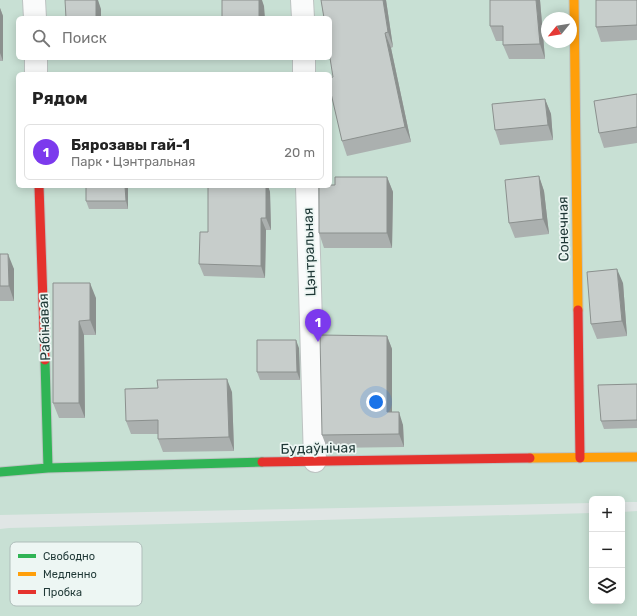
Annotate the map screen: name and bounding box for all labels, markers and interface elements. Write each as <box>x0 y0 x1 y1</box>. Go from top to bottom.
north arrow <box>541 12 577 48</box>
search box <box>16 16 332 60</box>
icon: search <box>30 27 52 49</box>
text: Поиск <box>62 29 107 47</box>
text: Рядом <box>32 88 88 108</box>
text: Бярозавы гай-1 <box>71 136 190 154</box>
text: 1 <box>43 145 49 160</box>
text: 20 m <box>284 145 315 160</box>
text: Парк · Цэнтральная <box>71 154 195 169</box>
street label: Сонечная <box>554 196 573 262</box>
street label: Цэнтральная <box>299 207 320 297</box>
street label: Рабінавая <box>35 293 54 361</box>
pin: 1 <box>305 309 331 342</box>
your location <box>366 392 386 412</box>
street label: Будаўнічая <box>280 439 356 458</box>
map controls <box>589 496 625 604</box>
button: + <box>589 496 625 532</box>
button: − <box>589 532 625 568</box>
legend <box>10 542 142 606</box>
text: Свободно <box>43 550 95 563</box>
text: Медленно <box>43 568 97 581</box>
button: layers <box>589 568 625 604</box>
text: Пробка <box>43 586 82 599</box>

